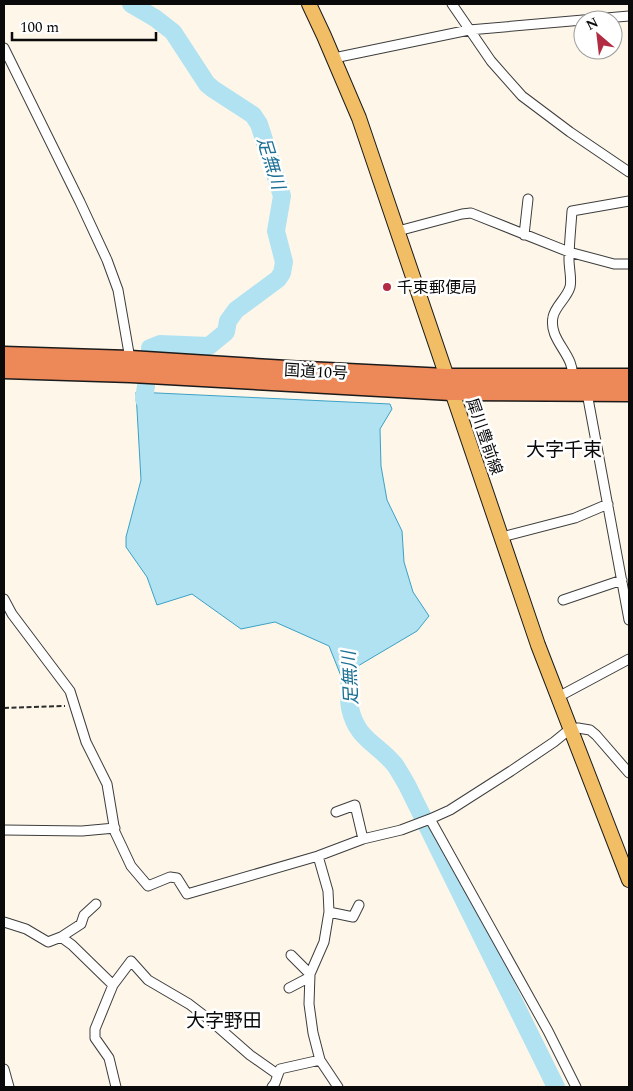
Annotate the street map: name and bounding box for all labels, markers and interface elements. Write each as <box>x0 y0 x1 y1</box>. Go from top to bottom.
scale bar <box>12 10 156 42</box>
north arrow <box>573 10 623 60</box>
text: N <box>582 12 602 36</box>
text: 100 m <box>20 16 59 39</box>
water label: 足無川 <box>250 133 292 195</box>
place label: 千束郵便局 <box>397 276 477 300</box>
marker: 千束郵便局 <box>381 281 393 293</box>
street label: 国道10号 <box>283 358 349 386</box>
street label: 犀川豊前線 <box>460 395 508 478</box>
district label: 大字千束 <box>526 436 602 465</box>
water label: 足無川 <box>336 648 365 706</box>
district label: 大字野田 <box>186 1007 262 1036</box>

